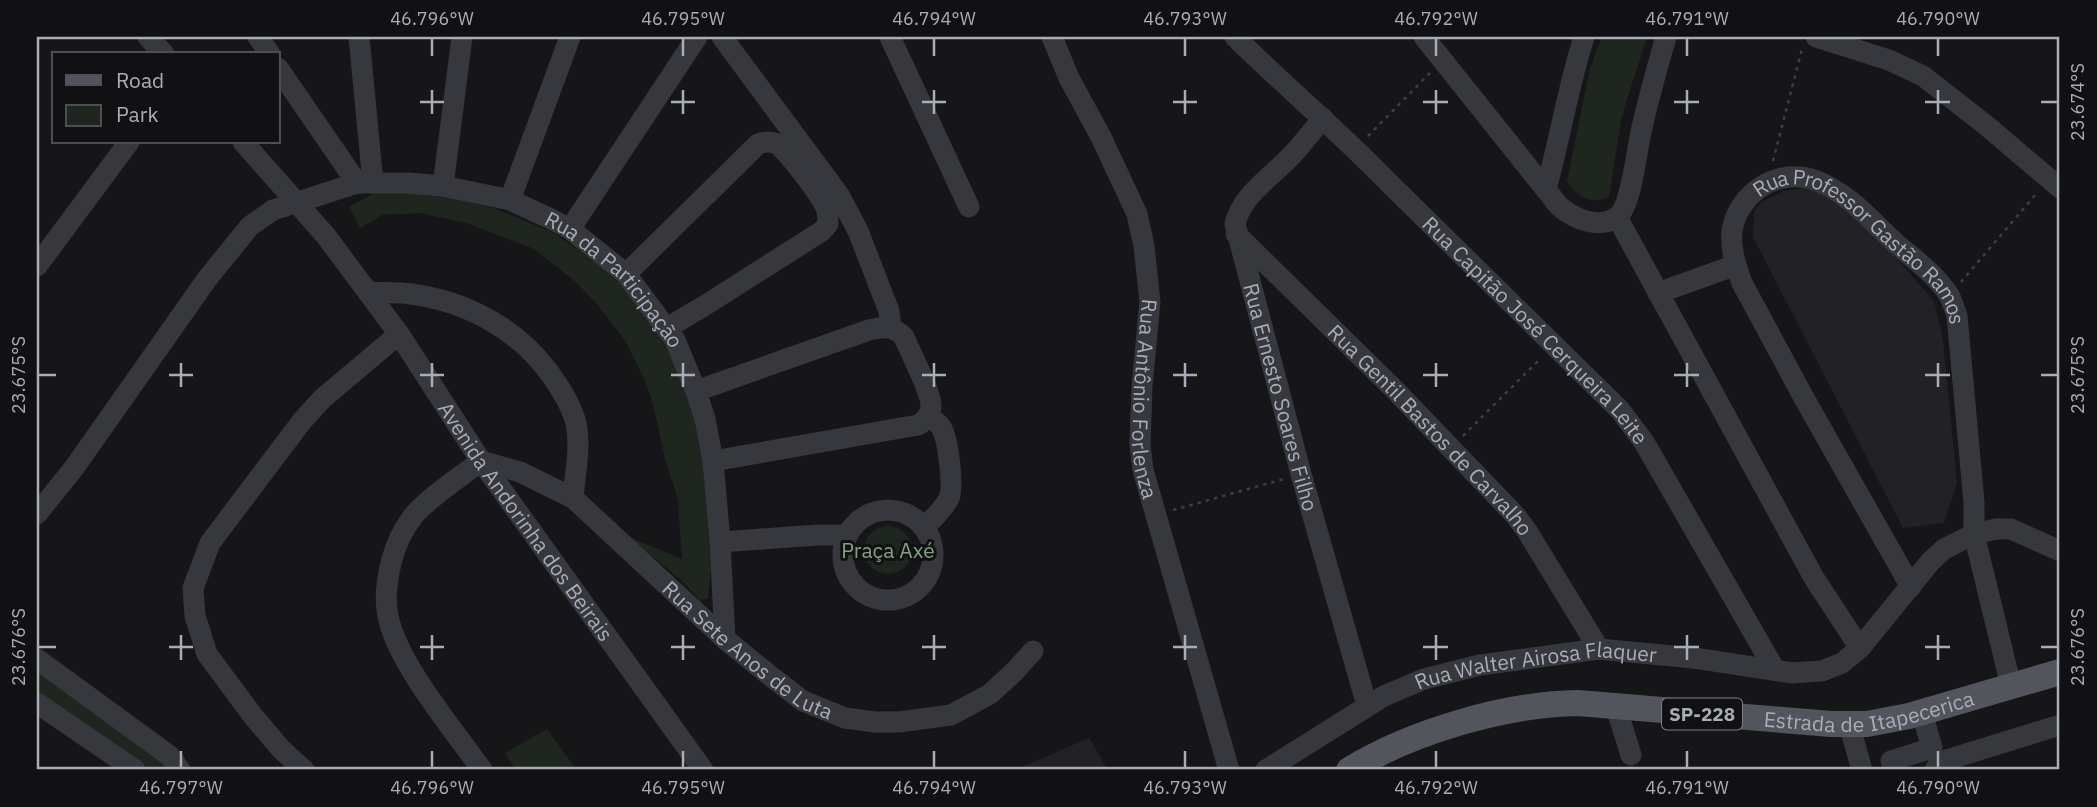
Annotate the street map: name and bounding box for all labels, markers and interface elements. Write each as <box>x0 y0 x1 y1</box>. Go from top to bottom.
text: 46.796°W <box>390 7 474 30</box>
text: 46.795°W <box>641 7 725 30</box>
text: 46.794°W <box>892 7 976 30</box>
text: 46.793°W <box>1143 7 1227 30</box>
text: 46.792°W <box>1394 7 1478 30</box>
text: 46.791°W <box>1645 7 1729 30</box>
text: 46.790°W <box>1896 7 1980 30</box>
legend <box>52 52 280 144</box>
text: 23.674°S <box>2066 63 2089 141</box>
text: Road <box>116 66 164 94</box>
text: Park <box>116 100 159 128</box>
street label: Rua Professor Gastão Ramos <box>1747 162 1972 325</box>
street label: Rua da Participação <box>540 204 690 351</box>
street label: Rua Capitão José Cerqueira Leite <box>1417 210 1655 450</box>
street label: Rua Ernesto Soares Filho <box>1237 280 1325 514</box>
street label: Rua Antônio Forlenza <box>1126 298 1165 502</box>
street label: Rua Gentil Bastos de Carvalho <box>1322 318 1539 541</box>
text: 23.675°S <box>7 336 30 414</box>
text: 23.675°S <box>2066 336 2089 414</box>
street label: Avenida Andorinha dos Beirais <box>432 396 620 647</box>
park label: Praça Axé <box>841 536 935 564</box>
street label: Rua Sete Anos de Luta <box>657 574 837 726</box>
text: 23.676°S <box>7 608 30 686</box>
text: 23.676°S <box>2066 608 2089 686</box>
street label: Rua Walter Airosa Flaquer <box>1410 635 1658 696</box>
street label: Estrada de Itapecerica <box>1763 684 1977 738</box>
road number: SP-228 <box>1662 698 1742 730</box>
text: 46.797°W <box>139 776 223 799</box>
text: 46.796°W <box>390 776 474 799</box>
text: 46.795°W <box>641 776 725 799</box>
text: 46.794°W <box>892 776 976 799</box>
text: 46.793°W <box>1143 776 1227 799</box>
text: 46.792°W <box>1394 776 1478 799</box>
text: 46.791°W <box>1645 776 1729 799</box>
text: 46.790°W <box>1896 776 1980 799</box>

